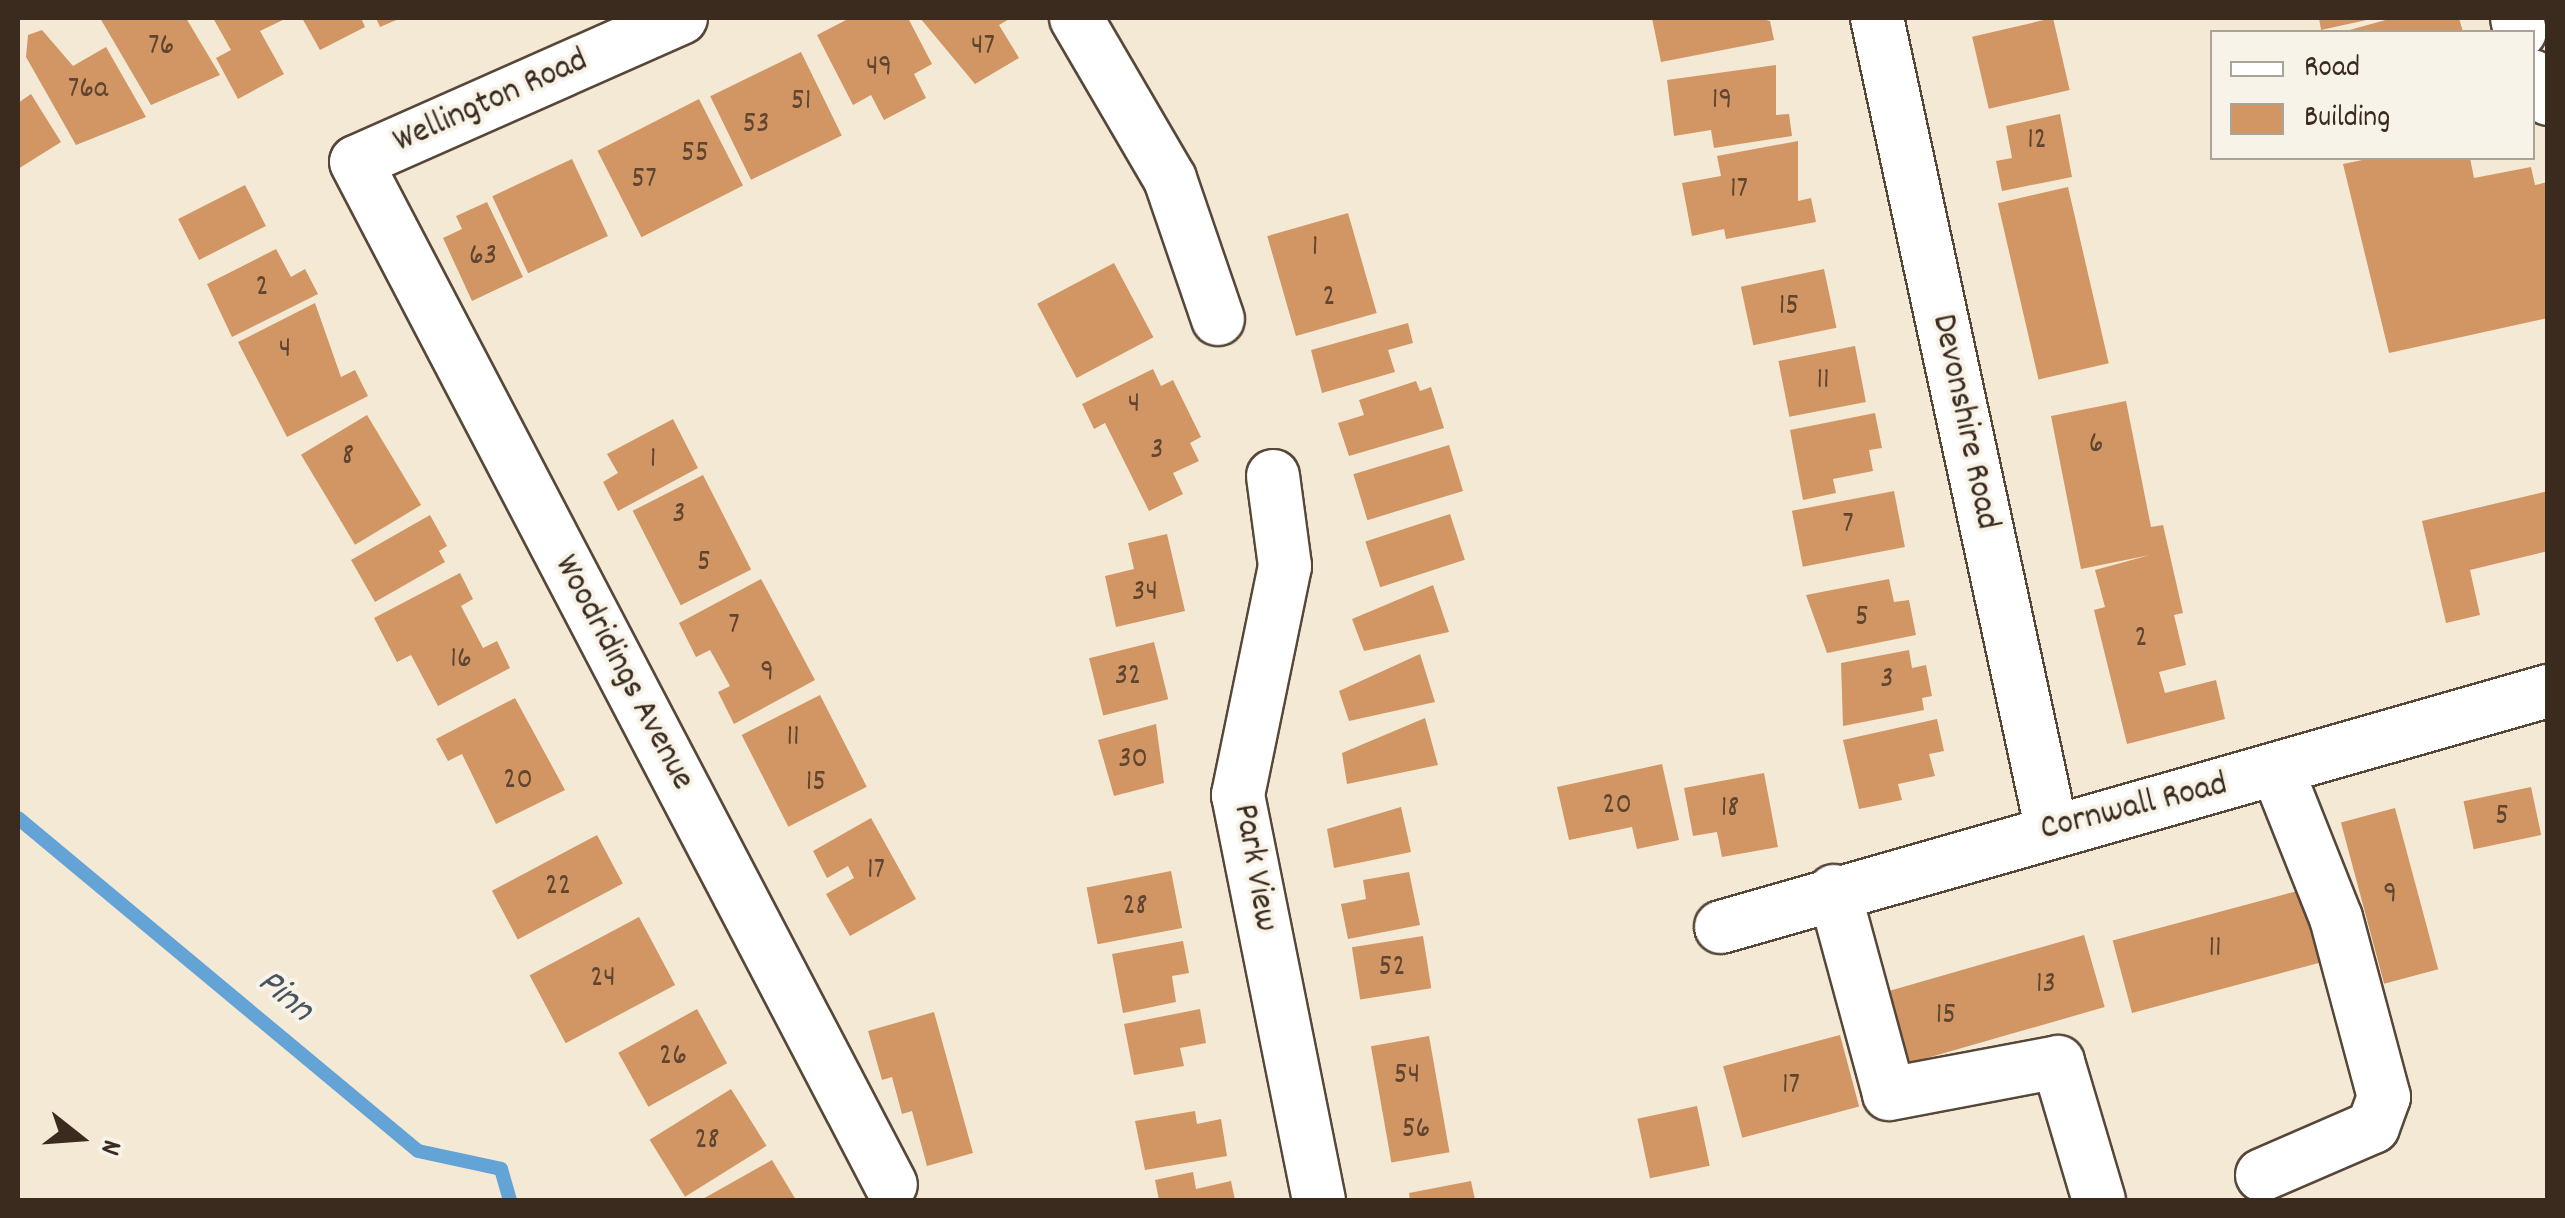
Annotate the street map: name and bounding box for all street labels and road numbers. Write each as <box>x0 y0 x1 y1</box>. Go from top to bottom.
street label: Wellington Road <box>387 40 595 164</box>
street label: Devonshire Road <box>1921 311 2007 533</box>
street label: Woodridings Avenue <box>543 548 703 798</box>
street label: Cornwall Road <box>2036 765 2232 851</box>
street label: Park View <box>1222 801 1286 935</box>

